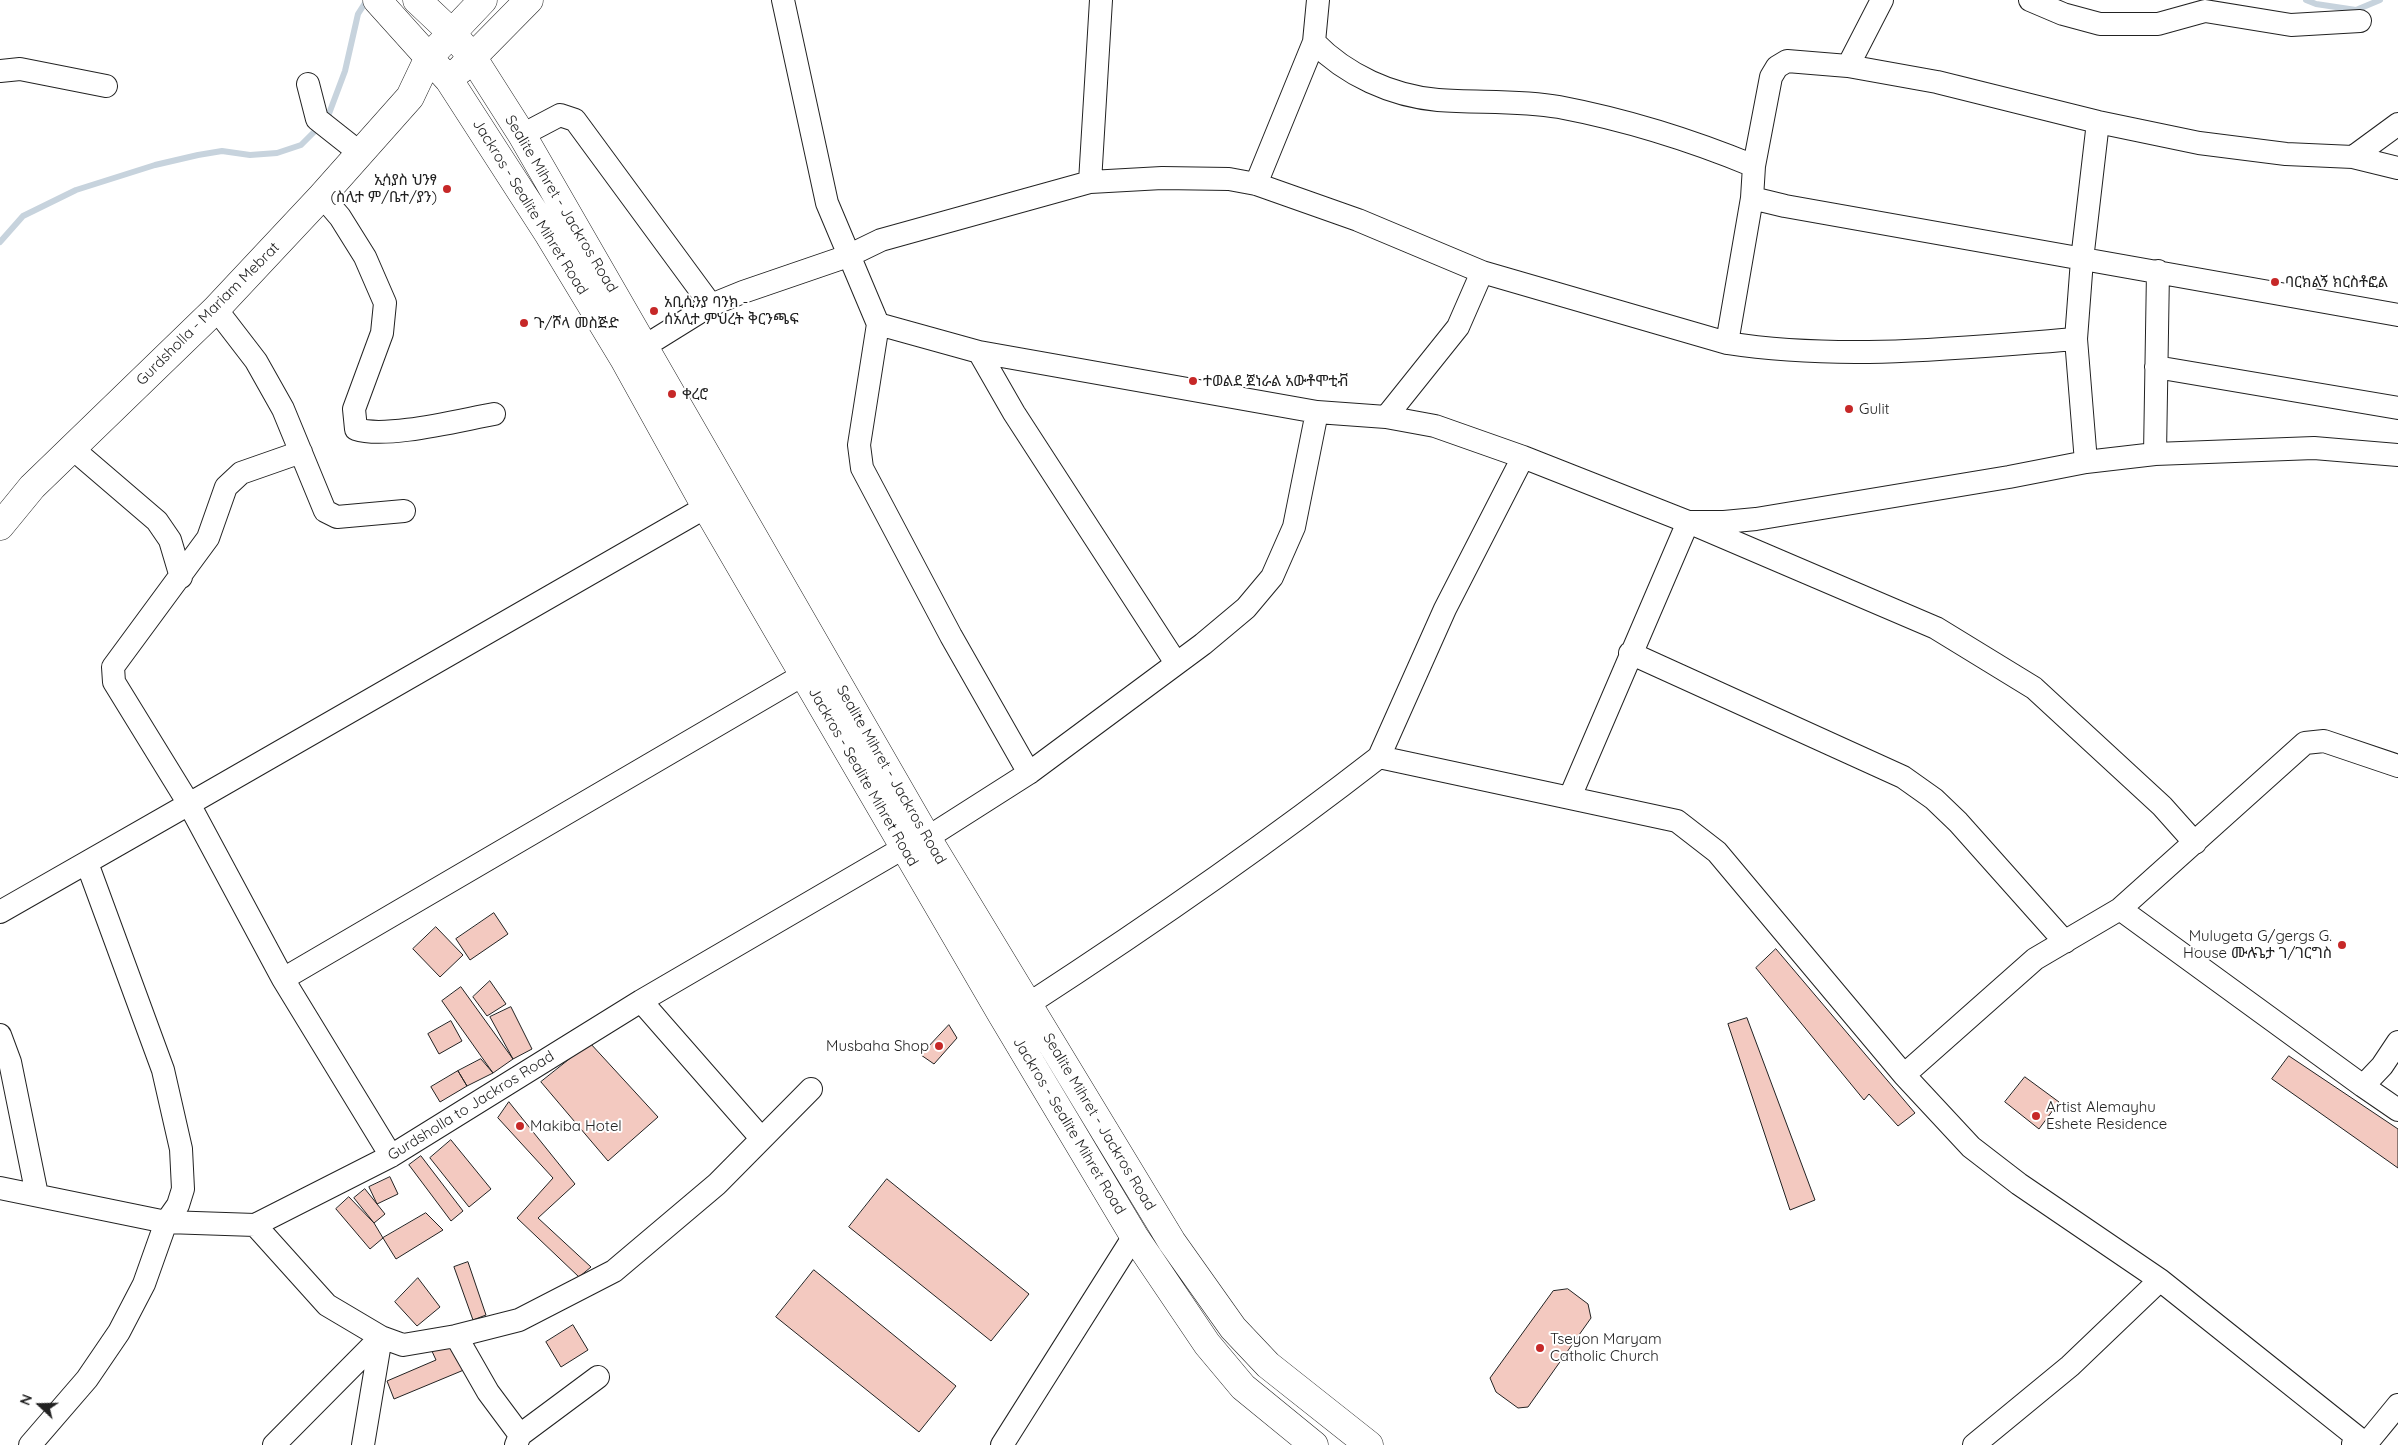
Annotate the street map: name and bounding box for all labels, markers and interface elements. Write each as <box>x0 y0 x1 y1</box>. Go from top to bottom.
street label: Sealite Mihret - Jackros Road <box>501 112 621 296</box>
street label: Jackros - Sealite Mihret Road <box>468 116 592 298</box>
place label: ኢሳያስ ህንፃ (ስሊተ ም/ቤተ/ያን) <box>330 171 437 206</box>
marker: ኢሳያስ ህንፃ (ስሊተ ም/ቤተ/ያን) <box>441 183 453 195</box>
street label: Gurdsholla - Mariam Mebrat <box>133 239 283 389</box>
place label: ባርክልኝ ክርስቶፎል <box>2285 273 2388 291</box>
marker: ባርክልኝ ክርስቶፎል <box>2269 276 2281 288</box>
place label: አቢሲንያ ባንክ - ሰአሊተ ምህረት ቅርንጫፍ <box>664 293 799 328</box>
marker: አቢሲንያ ባንክ - ሰአሊተ ምህረት ቅርንጫፍ <box>648 305 660 317</box>
place label: ጉ/ሾላ መስጅድ <box>534 314 619 332</box>
marker: ጉ/ሾላ መስጅድ <box>518 317 530 329</box>
place label: ተወልደ ጀነራል አውቶሞቲቭ <box>1203 372 1348 390</box>
marker: ተወልደ ጀነራል አውቶሞቲቭ <box>1187 375 1199 387</box>
place label: ቀረሮ <box>682 385 708 403</box>
marker: ቀረሮ <box>666 388 678 400</box>
place label: Gulit <box>1859 400 1890 418</box>
marker: Gulit <box>1843 403 1855 415</box>
street label: Sealite Mihret - Jackros Road <box>832 682 950 868</box>
street label: Jackros - Sealite Mihret Road <box>804 684 922 870</box>
place label: Mulugeta G/gergs G. House ሙሉጌታ ገ/ገርግስ <box>2183 927 2332 962</box>
marker: Mulugeta G/gergs G. House ሙሉጌታ ገ/ገርግስ <box>2336 939 2348 951</box>
street label: Sealite Mihret - Jackros Road <box>1039 1030 1159 1214</box>
street label: Jackros - Sealite Mihret Road <box>1009 1034 1129 1218</box>
place label: Musbaha Shop <box>826 1037 929 1055</box>
marker: Musbaha Shop <box>933 1040 945 1052</box>
street label: Gurdsholla to Jackros Road <box>385 1047 557 1165</box>
place label: Artist Alemayhu Eshete Residence <box>2046 1098 2167 1133</box>
marker: Artist Alemayhu Eshete Residence <box>2030 1110 2042 1122</box>
place label: Makiba Hotel <box>530 1117 622 1135</box>
marker: Makiba Hotel <box>514 1120 526 1132</box>
place label: Tseyon Maryam Catholic Church <box>1550 1330 1662 1365</box>
marker: Tseyon Maryam Catholic Church <box>1534 1342 1546 1354</box>
north arrow <box>15 1380 65 1430</box>
text: N <box>16 1392 36 1408</box>

